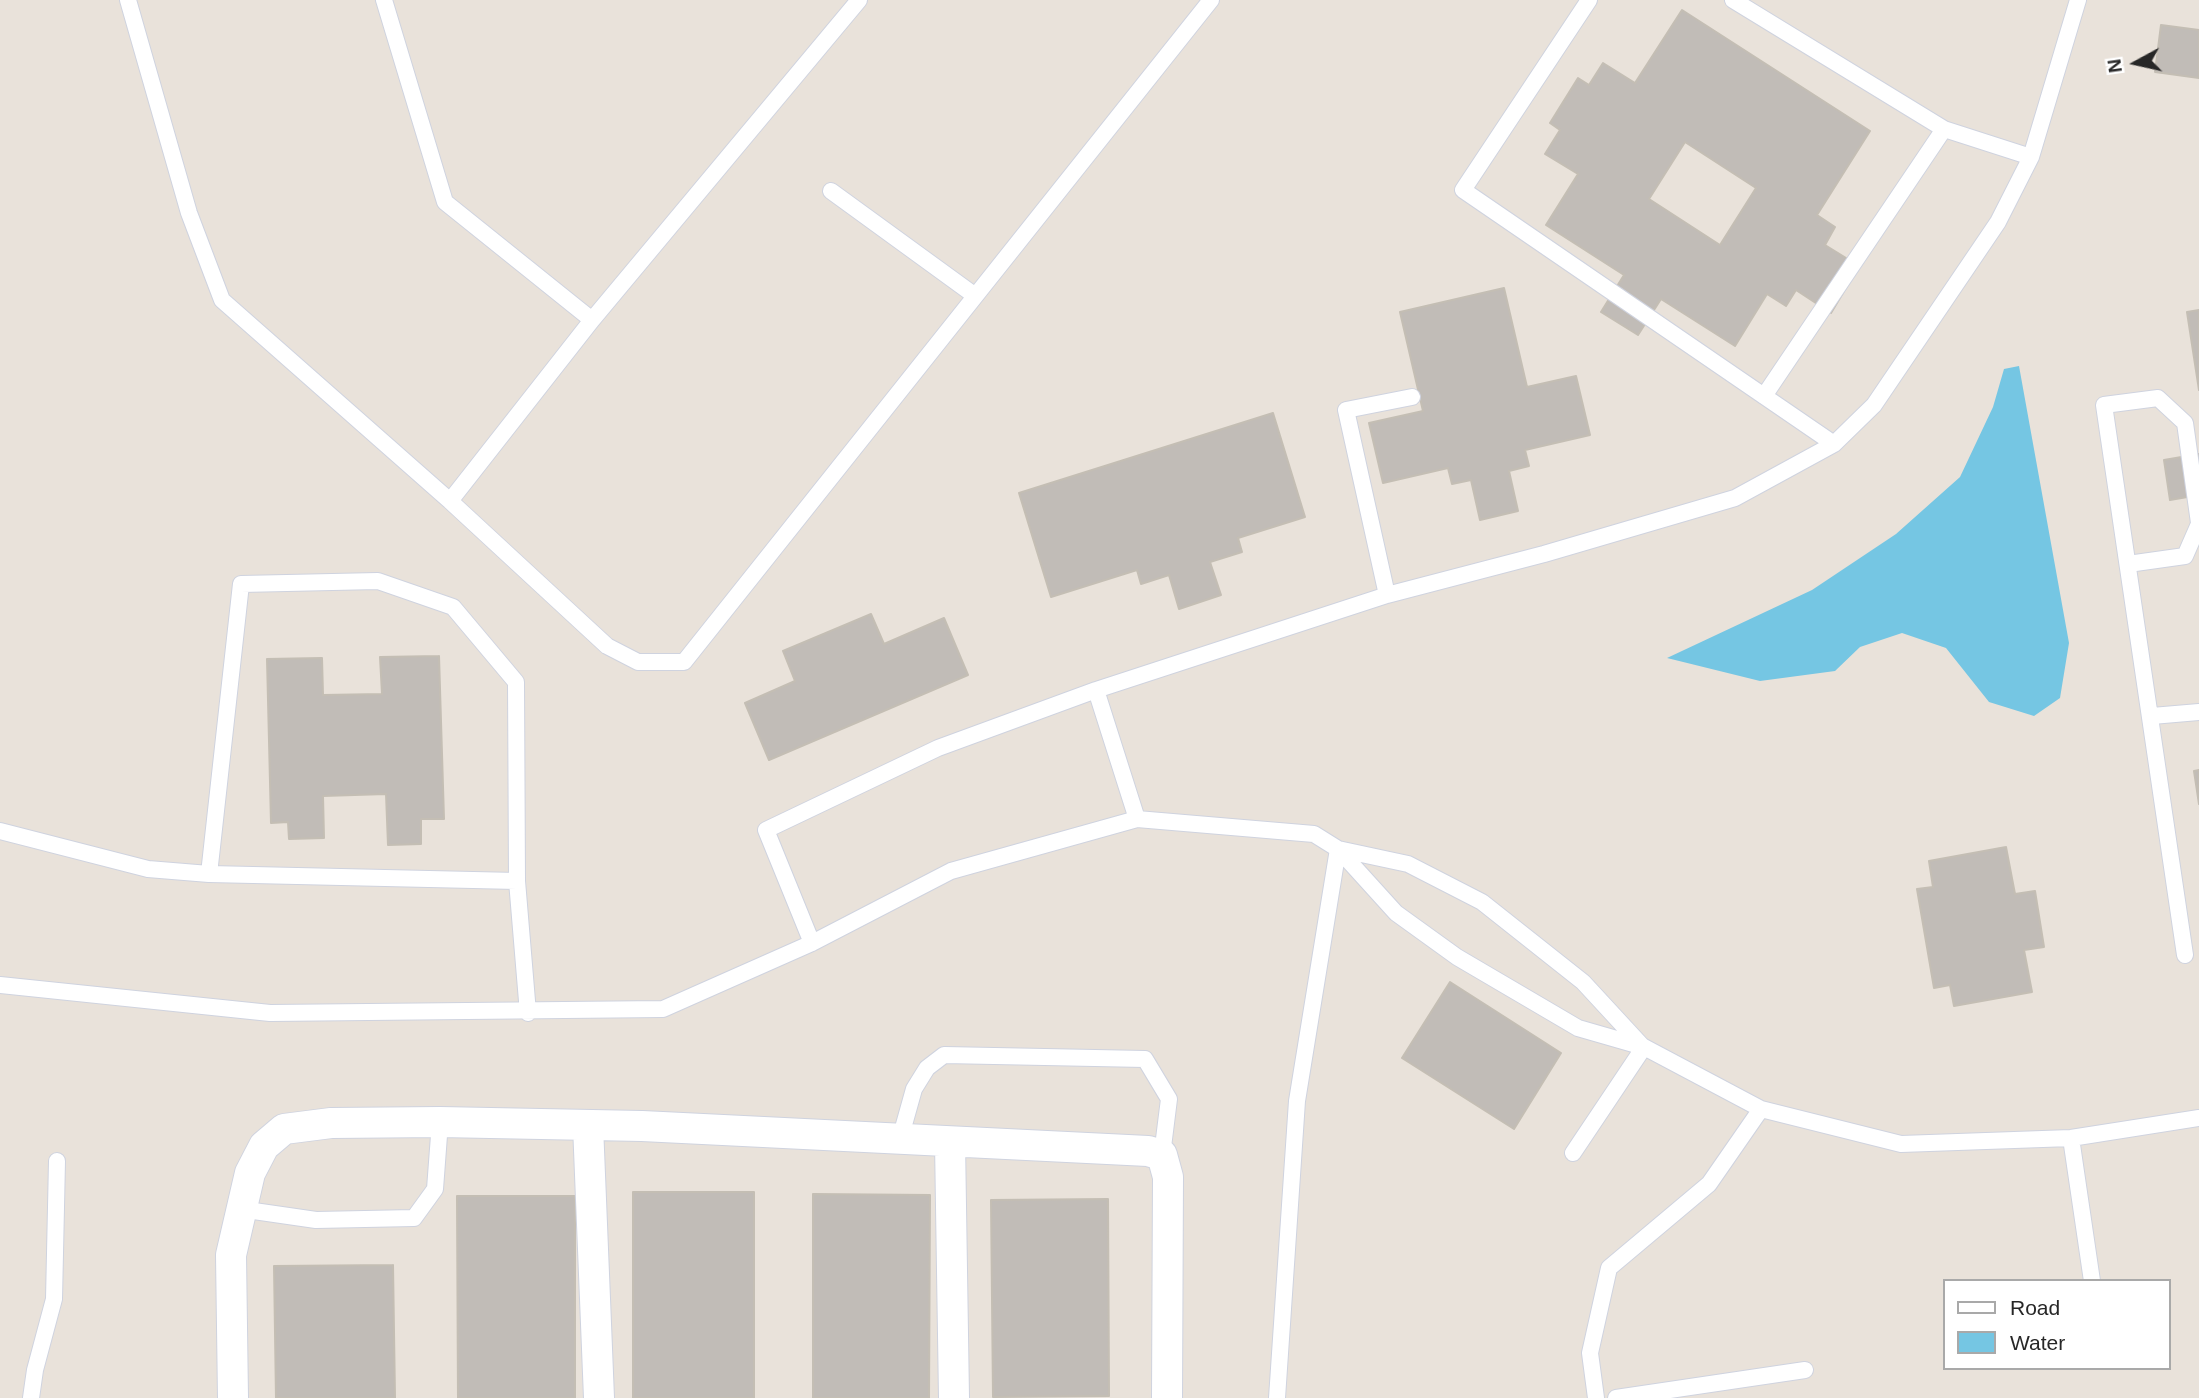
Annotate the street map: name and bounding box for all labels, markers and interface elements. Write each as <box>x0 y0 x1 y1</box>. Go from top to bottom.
north arrow <box>2101 28 2171 98</box>
text: N <box>2103 58 2126 74</box>
legend <box>1944 1279 2171 1370</box>
text: Road <box>2010 1296 2060 1319</box>
text: Water <box>2010 1331 2065 1354</box>

